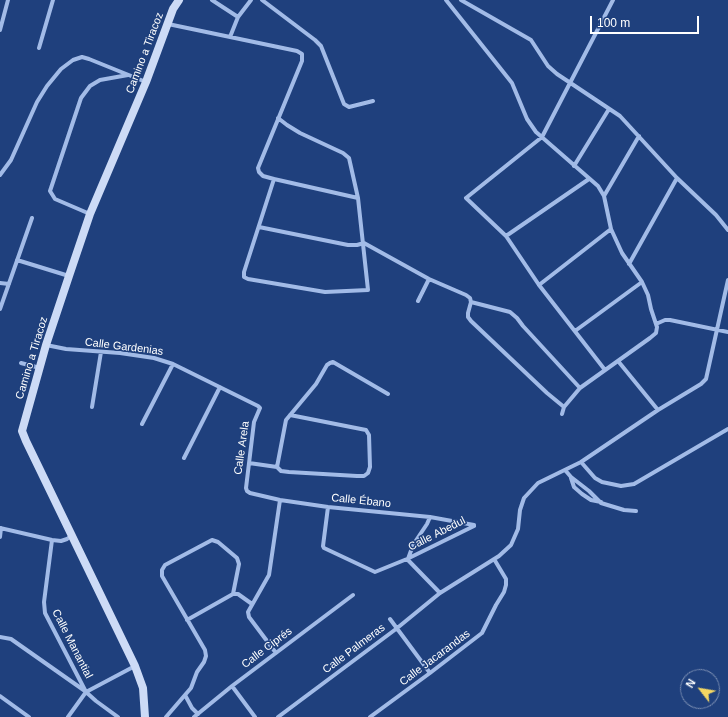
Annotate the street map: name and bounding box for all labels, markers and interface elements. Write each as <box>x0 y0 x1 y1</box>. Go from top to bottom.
scale bar <box>592 8 701 34</box>
street label: Camino a Tiracoz <box>123 11 167 95</box>
text: 100 m <box>597 16 630 30</box>
street label: Camino a Tiracoz <box>13 315 51 401</box>
street label: Calle Gardenias <box>84 336 164 358</box>
street label: Calle Arela <box>232 420 252 476</box>
street label: Calle Ébano <box>331 491 391 511</box>
street label: Calle Abedul <box>406 514 468 554</box>
street label: Calle Manantial <box>49 607 95 681</box>
street label: Calle Palmeras <box>320 621 388 677</box>
street label: Calle Ciprés <box>239 625 295 671</box>
street label: Calle Jacarandas <box>397 627 473 689</box>
north arrow <box>680 669 720 709</box>
text: N <box>683 677 698 690</box>

